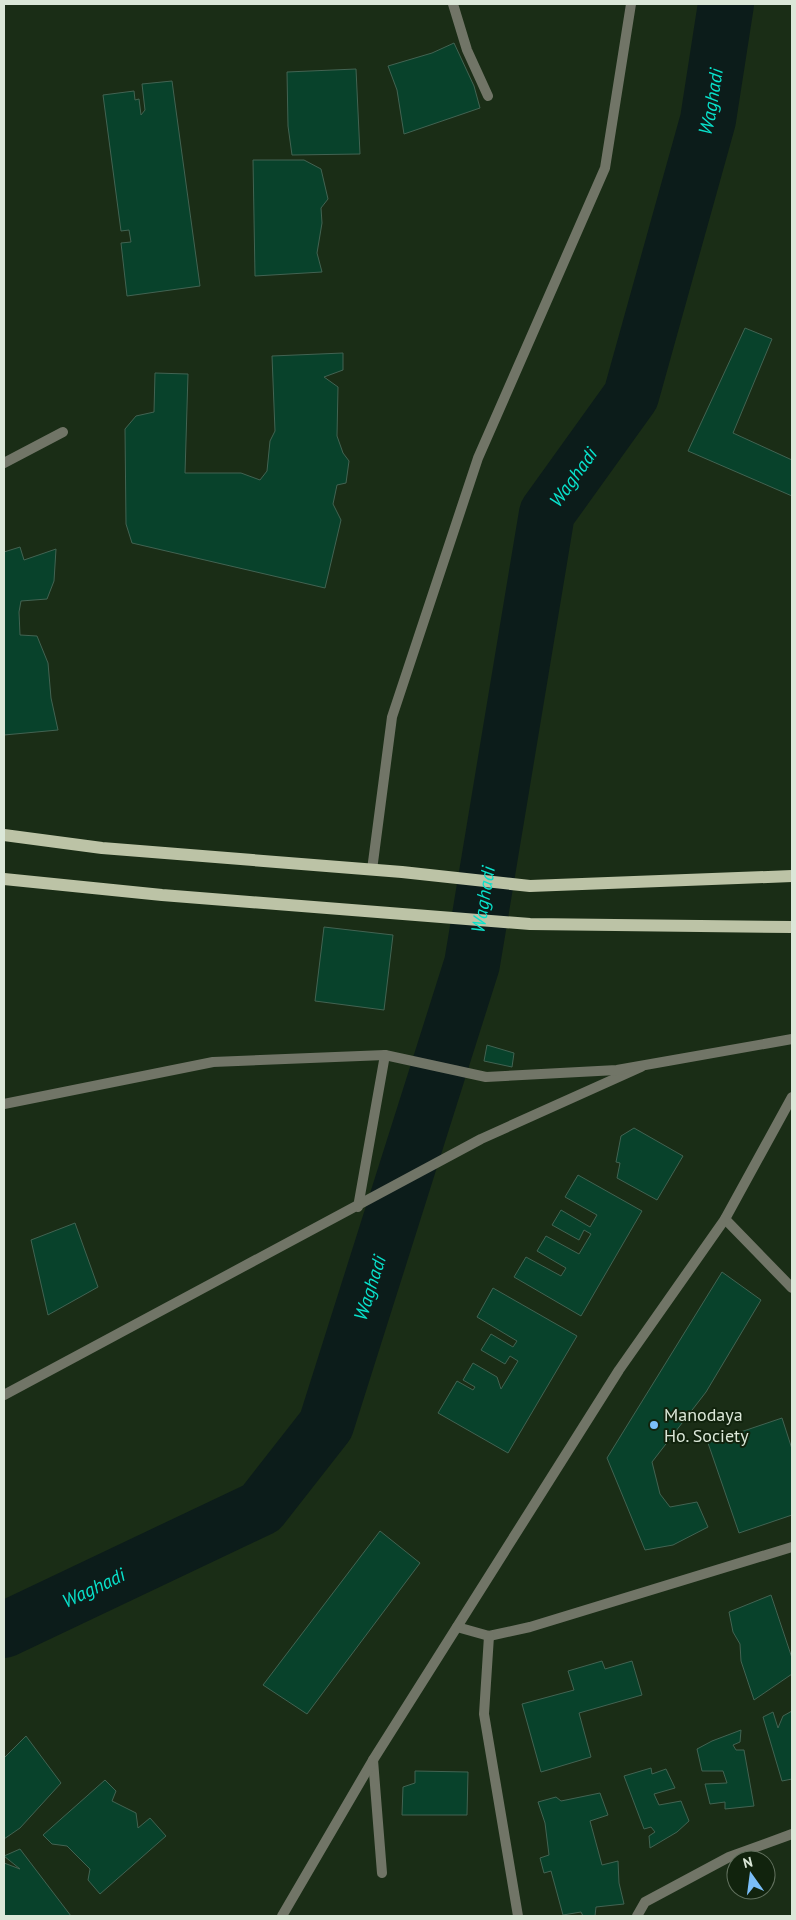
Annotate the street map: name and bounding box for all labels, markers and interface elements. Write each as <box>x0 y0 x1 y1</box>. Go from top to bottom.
water label: Waghadi <box>692 65 728 138</box>
water label: Waghadi <box>543 442 603 511</box>
water label: Waghadi <box>465 863 500 935</box>
water label: Waghadi <box>348 1251 391 1323</box>
place label: Manodaya Ho. Society <box>664 1403 749 1447</box>
marker: Manodaya Ho. Society <box>648 1419 660 1431</box>
water label: Waghadi <box>58 1562 130 1613</box>
north arrow <box>726 1850 776 1900</box>
text: N <box>741 1853 754 1872</box>

